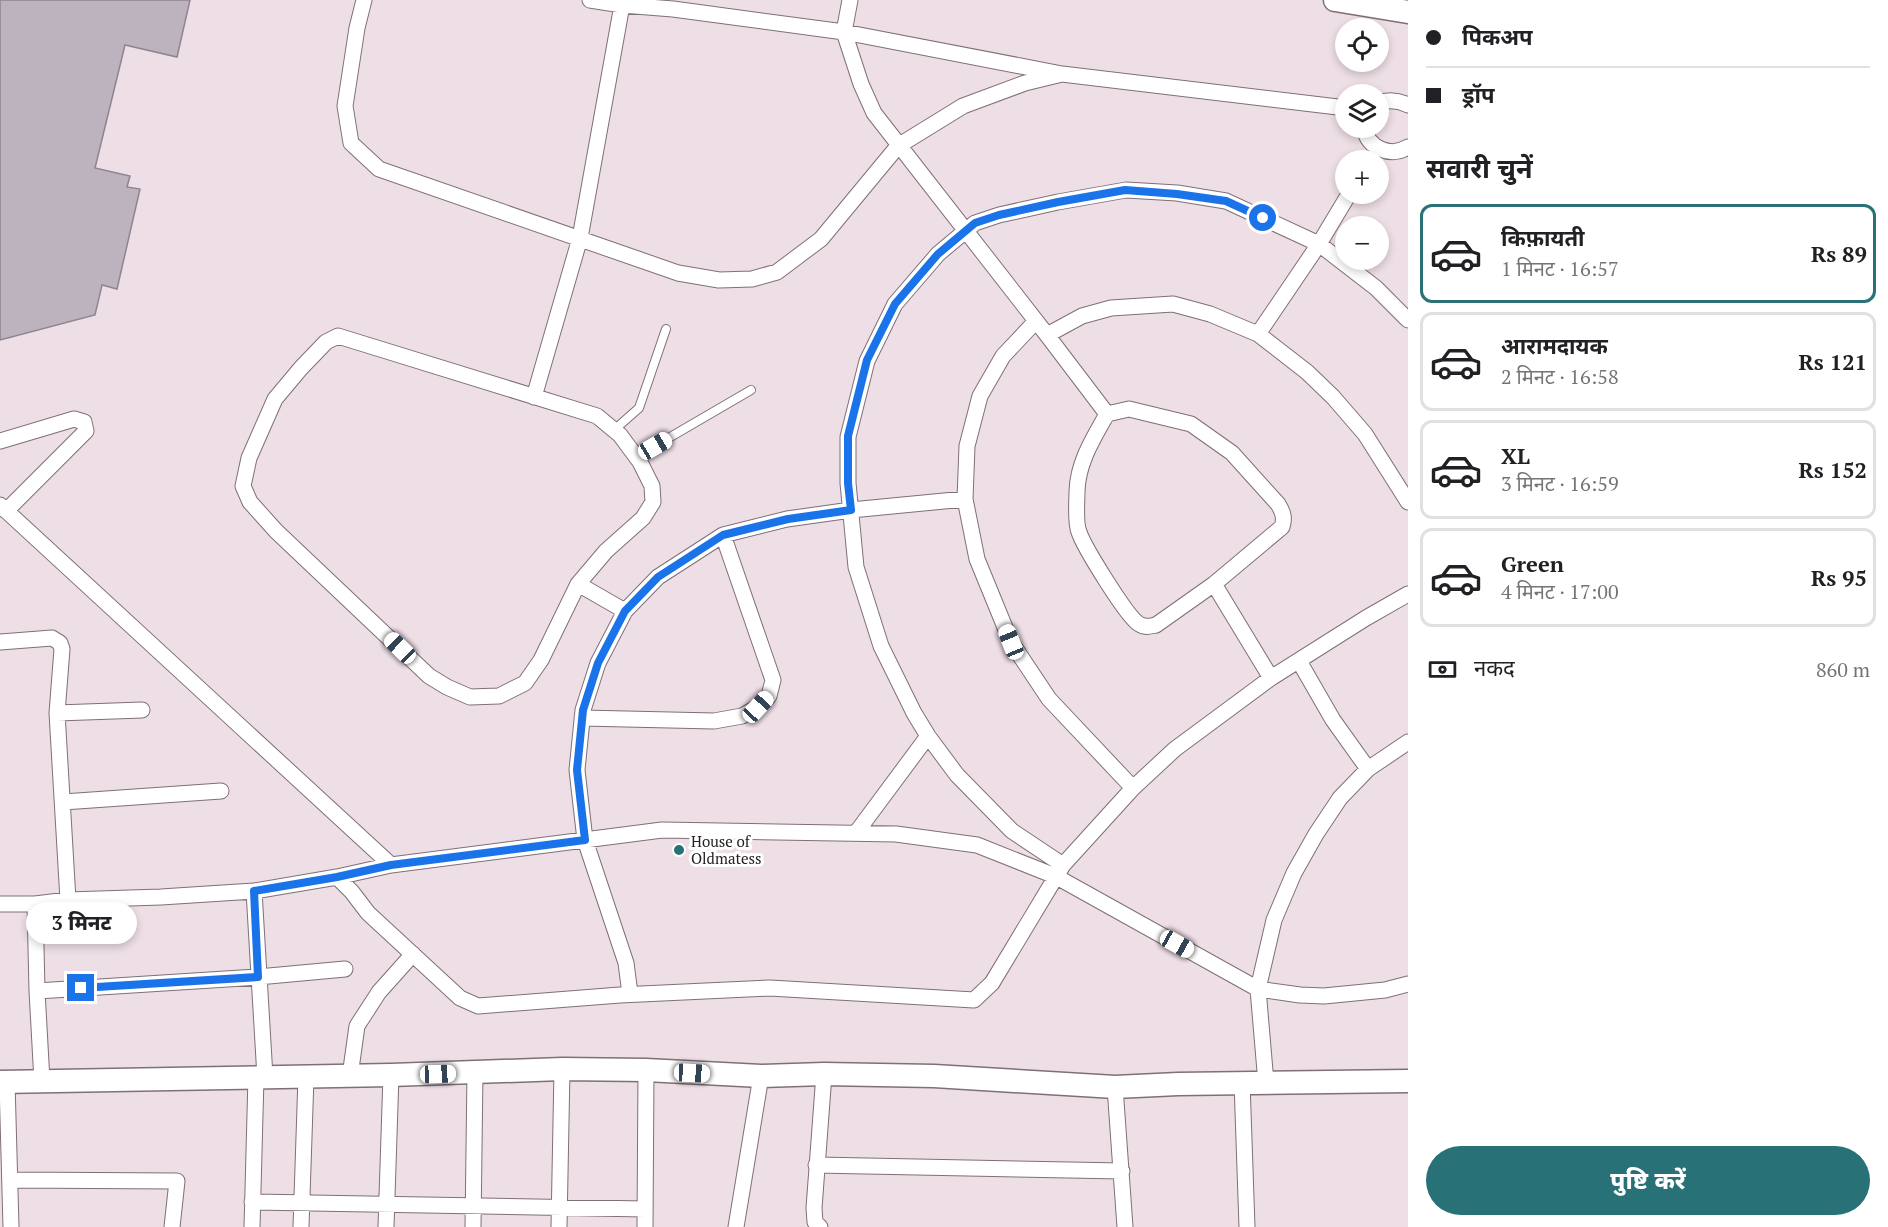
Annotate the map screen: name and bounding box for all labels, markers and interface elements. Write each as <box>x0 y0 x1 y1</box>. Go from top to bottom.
map controls <box>1335 18 1389 270</box>
button: locate <box>1335 18 1389 72</box>
text: पिकअप <box>1462 22 1533 51</box>
text: ड्रॉप <box>1462 80 1495 109</box>
button: layers <box>1335 84 1389 138</box>
button: + <box>1335 150 1389 204</box>
text: सवारी चुनें <box>1426 150 1533 186</box>
route start <box>1249 204 1276 231</box>
button: − <box>1335 216 1389 270</box>
text: किफ़ायती <box>1501 223 1585 252</box>
icon: car <box>1429 227 1483 281</box>
text: Rs 89 <box>1811 239 1867 268</box>
text: 1 मिनट · 16:57 <box>1501 255 1619 282</box>
text: आरामदायक <box>1501 331 1608 360</box>
icon: car <box>1429 335 1483 389</box>
text: Rs 121 <box>1798 347 1867 376</box>
text: 2 मिनट · 16:58 <box>1501 363 1619 390</box>
car <box>635 429 675 463</box>
text: XL <box>1501 441 1530 470</box>
icon: car <box>1429 443 1483 497</box>
text: Rs 152 <box>1798 455 1867 484</box>
text: 3 मिनट · 16:59 <box>1501 470 1619 497</box>
text: Green <box>1501 549 1564 578</box>
icon: car <box>1429 551 1483 605</box>
text: Rs 95 <box>1811 563 1867 592</box>
text: 4 मिनट · 17:00 <box>1501 578 1619 605</box>
car <box>996 622 1026 662</box>
car <box>381 629 419 667</box>
icon: cash <box>1426 653 1459 686</box>
text: नकद <box>1474 653 1515 682</box>
text: 860 m <box>1816 656 1870 683</box>
car <box>739 688 777 726</box>
place label: House of Oldmatess <box>691 831 762 868</box>
marker: House of Oldmatess <box>672 843 686 857</box>
callout: 3 मिनट <box>26 901 136 943</box>
text: 3 मिनट <box>52 909 111 936</box>
car <box>1157 927 1197 961</box>
route end <box>67 974 94 1001</box>
car <box>674 1063 710 1083</box>
car <box>420 1064 456 1084</box>
button: पुष्टि करें <box>1426 1146 1870 1215</box>

